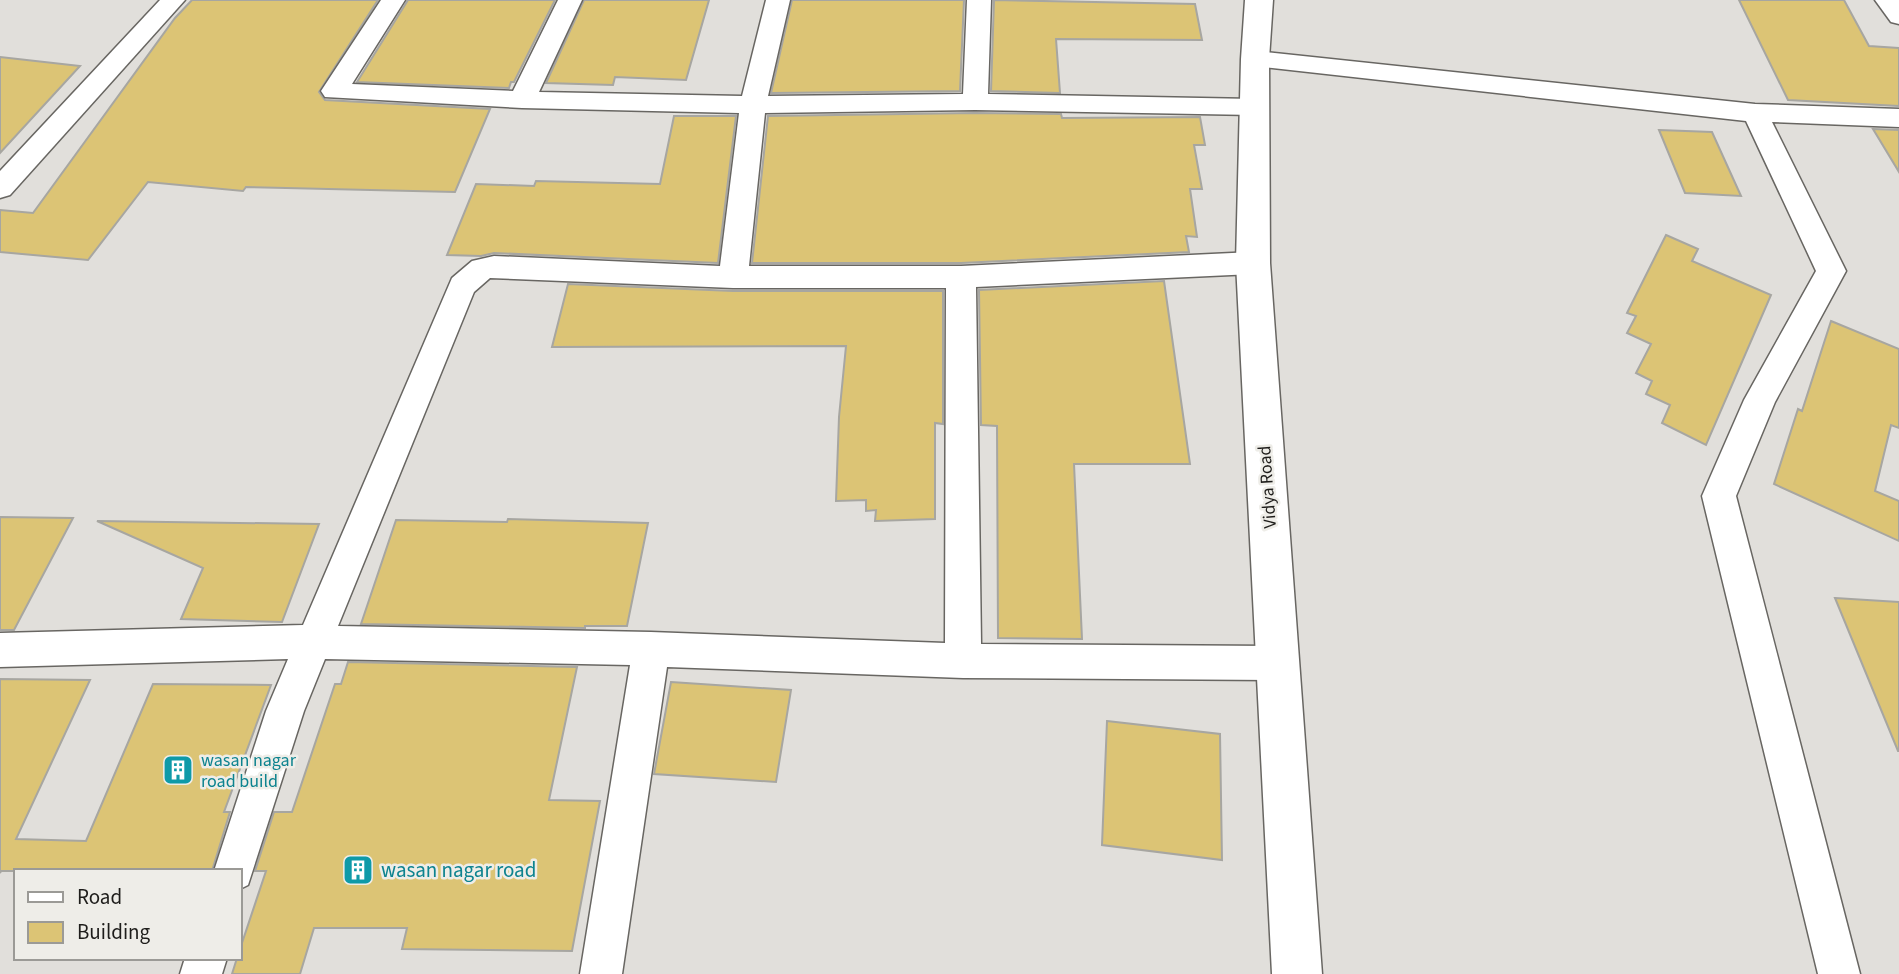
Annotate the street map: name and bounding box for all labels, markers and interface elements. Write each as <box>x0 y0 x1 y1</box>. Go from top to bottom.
street label: Vidya Road <box>1252 445 1283 529</box>
place label: wasan nagar road build <box>201 748 297 794</box>
building icon: wasan nagar road build <box>161 753 195 787</box>
building icon: wasan nagar road <box>341 853 375 887</box>
place label: wasan nagar road <box>381 855 536 885</box>
legend <box>14 869 242 960</box>
text: Road <box>77 882 122 912</box>
text: Building <box>77 917 151 947</box>

